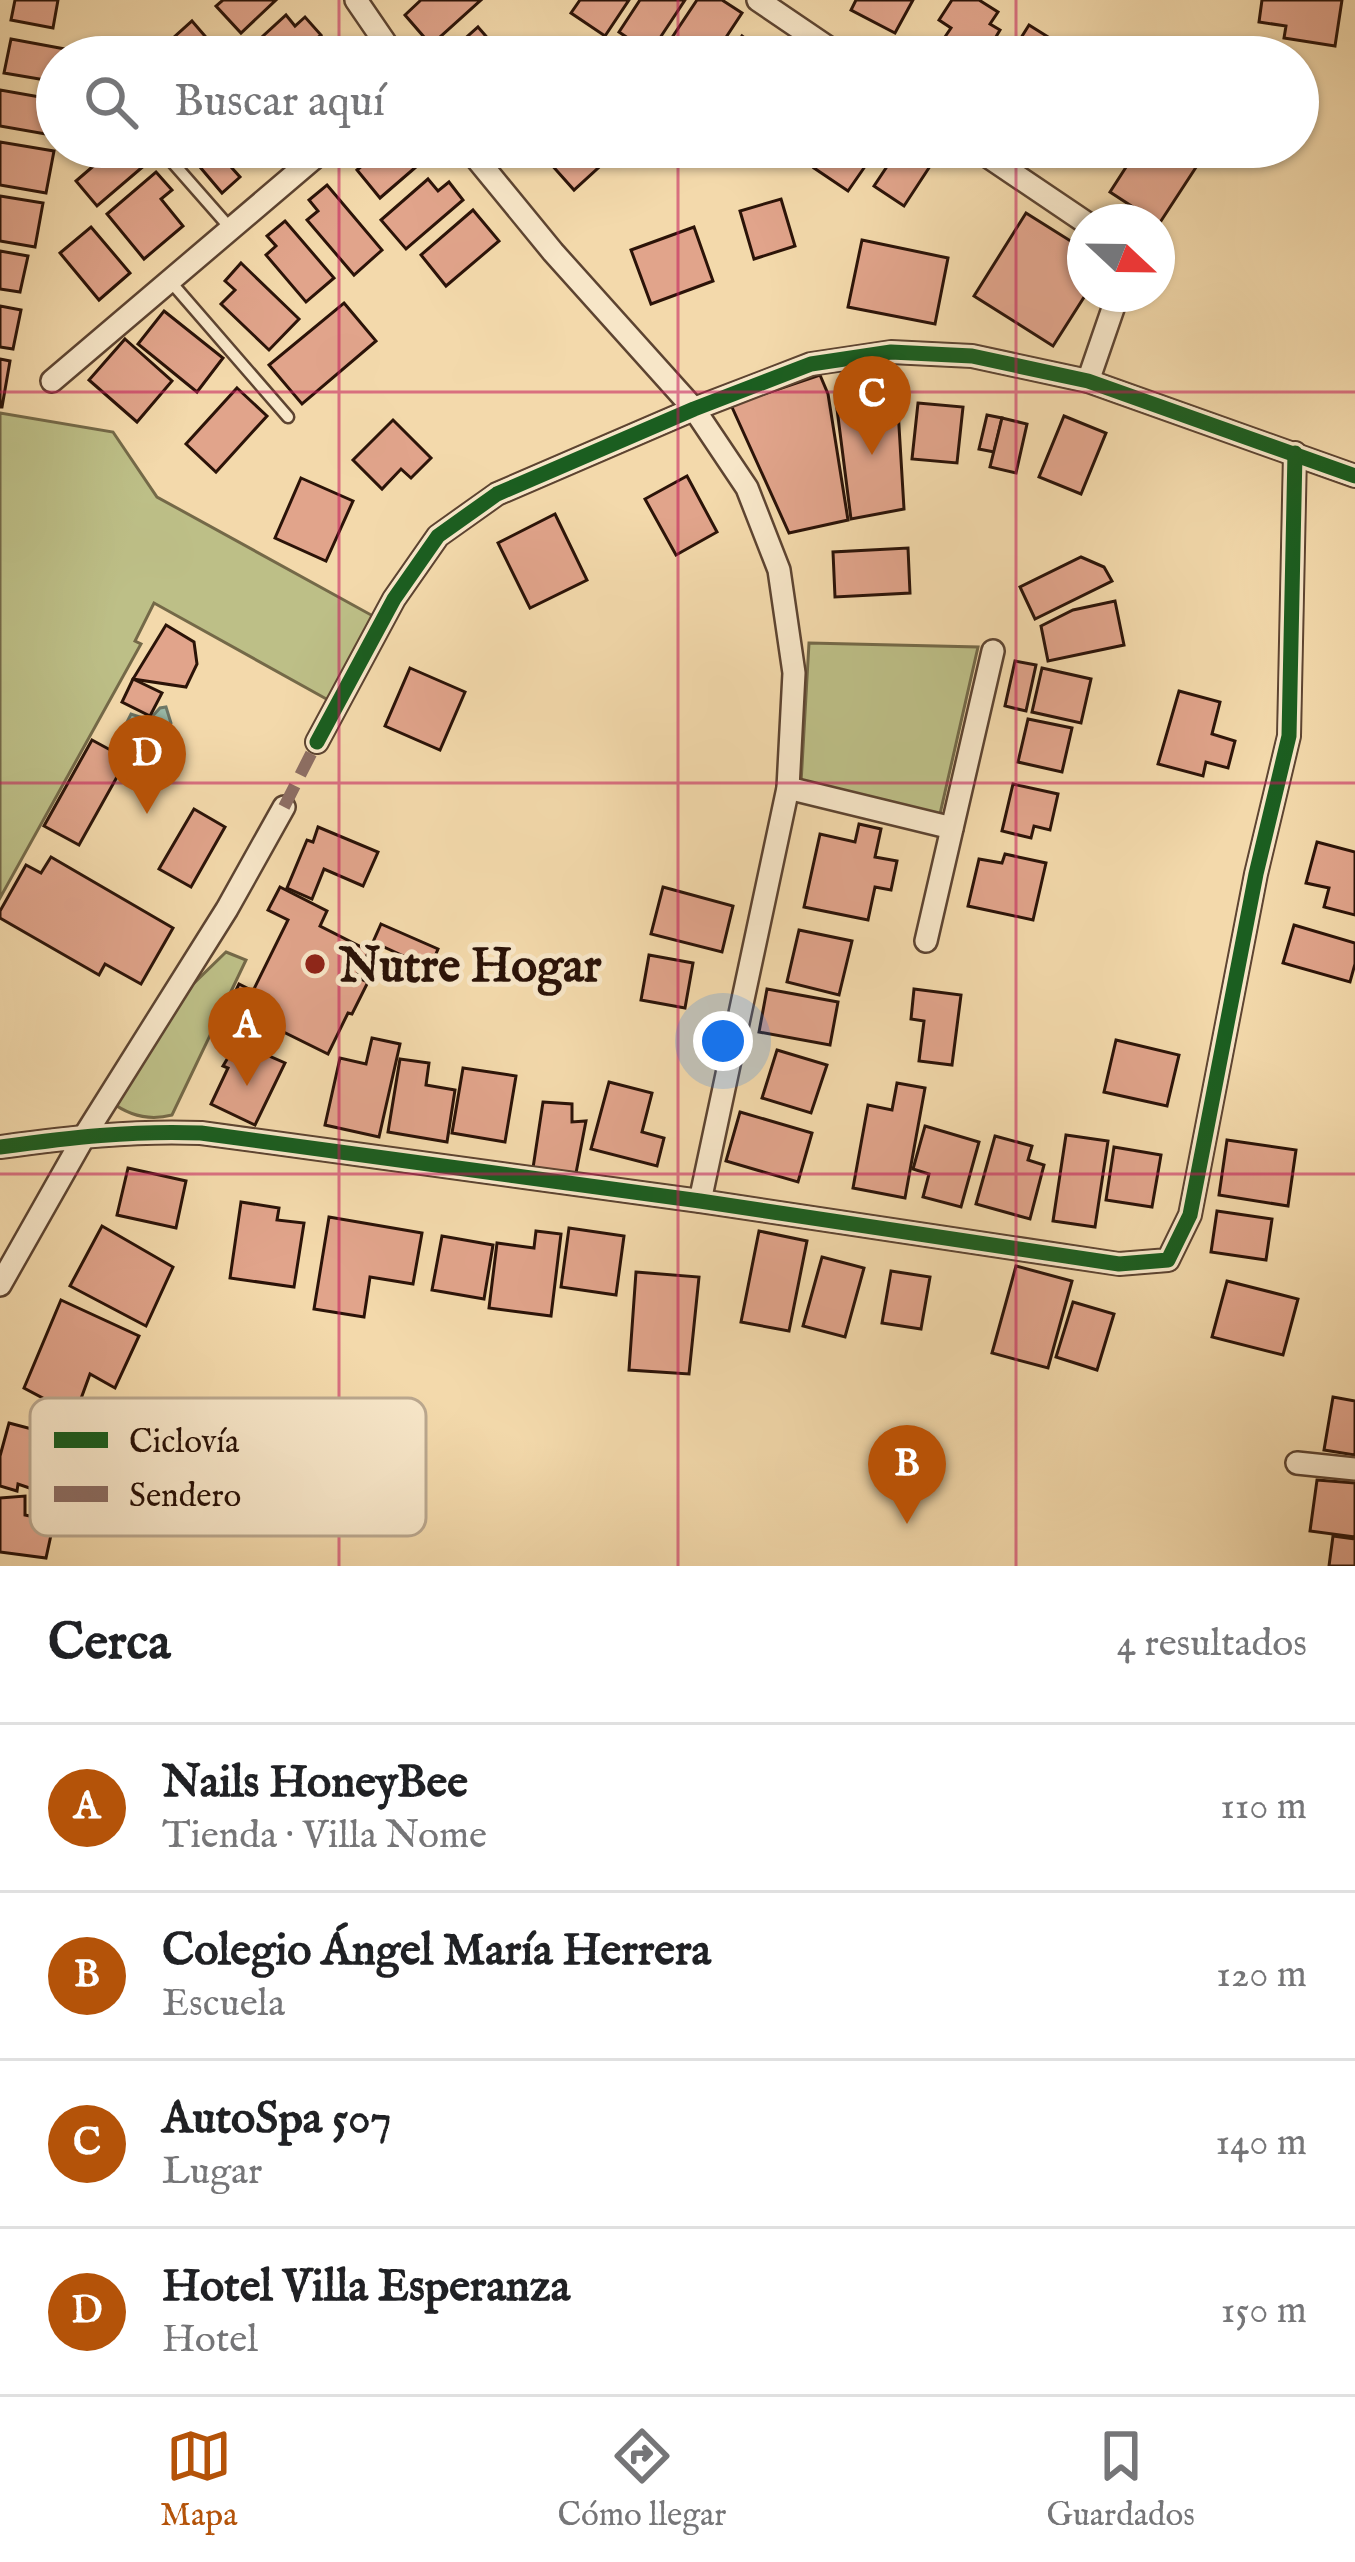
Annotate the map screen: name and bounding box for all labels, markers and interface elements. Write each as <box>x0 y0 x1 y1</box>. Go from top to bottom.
search box <box>36 36 1319 168</box>
icon: search <box>78 69 144 135</box>
text: Buscar aquí <box>174 74 385 131</box>
north arrow <box>1067 204 1175 312</box>
pin: C <box>833 356 911 455</box>
pin: D <box>108 715 186 814</box>
place label: Nutre Hogar <box>338 938 602 998</box>
marker: Nutre Hogar <box>302 951 328 977</box>
pin: A <box>208 987 286 1086</box>
your location <box>693 1011 753 1071</box>
legend <box>30 1398 426 1536</box>
text: Ciclovía <box>129 1422 240 1464</box>
pin: B <box>868 1425 946 1524</box>
text: Sendero <box>129 1476 241 1518</box>
text: Cerca <box>48 1612 171 1677</box>
text: 4 resultados <box>1117 1620 1307 1669</box>
text: Nails HoneyBee <box>162 1755 468 1812</box>
text: A <box>74 1783 100 1832</box>
text: 110 m <box>1220 1783 1307 1832</box>
text: Tienda · Villa Nome <box>162 1812 487 1861</box>
text: Colegio Ángel María Herrera <box>162 1923 711 1980</box>
text: B <box>74 1951 100 2000</box>
text: 120 m <box>1216 1951 1307 2000</box>
text: Escuela <box>162 1980 285 2029</box>
text: AutoSpa 507 <box>162 2091 391 2148</box>
text: C <box>73 2119 101 2168</box>
text: 140 m <box>1216 2119 1307 2168</box>
text: Lugar <box>162 2148 262 2197</box>
text: Hotel Villa Esperanza <box>162 2259 570 2316</box>
text: D <box>71 2287 103 2336</box>
text: 150 m <box>1221 2287 1307 2336</box>
text: Hotel <box>162 2316 258 2365</box>
tab: Mapa <box>160 2423 237 2537</box>
tab: Cómo llegar <box>557 2423 726 2537</box>
tab: Guardados <box>1046 2423 1195 2537</box>

